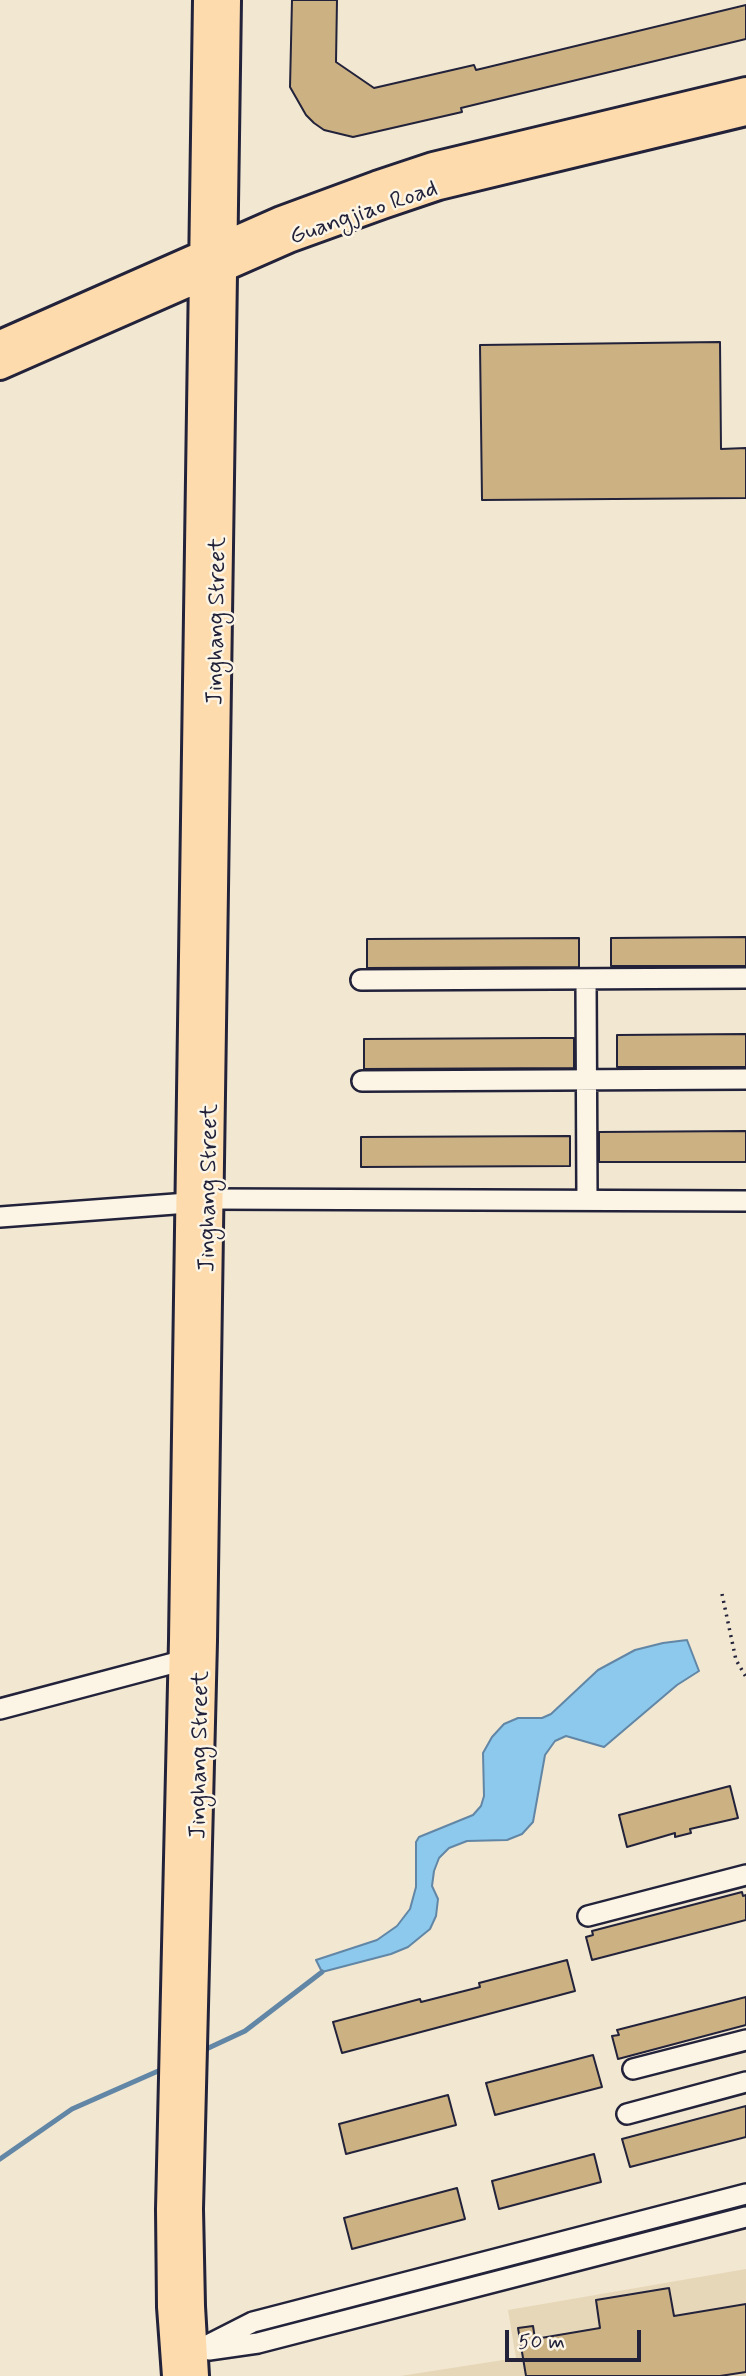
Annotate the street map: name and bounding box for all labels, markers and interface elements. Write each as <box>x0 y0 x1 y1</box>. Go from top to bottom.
street label: Guangjiao Road <box>286 175 442 253</box>
street label: Jinghang Street <box>202 537 234 705</box>
street label: Jinghang Street <box>194 1104 226 1272</box>
street label: Jinghang Street <box>185 1671 217 1839</box>
scale bar <box>508 2316 644 2360</box>
text: 50 m <box>518 2328 565 2356</box>

